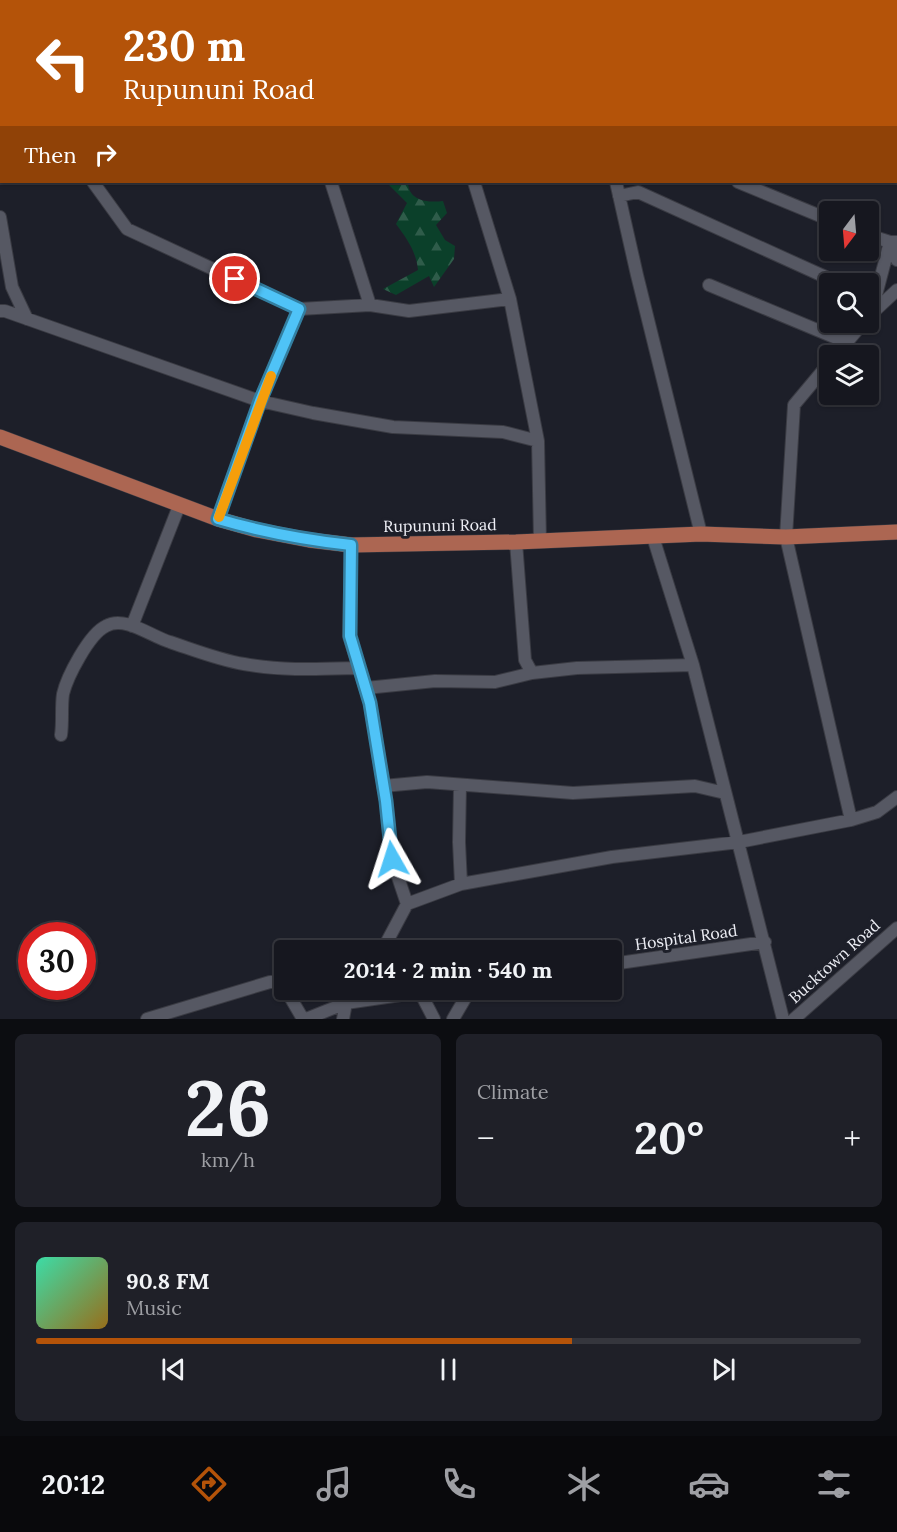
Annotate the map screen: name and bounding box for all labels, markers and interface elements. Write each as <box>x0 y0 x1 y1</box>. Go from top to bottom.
text: 230 m <box>123 19 245 73</box>
icon: left <box>24 24 102 102</box>
text: Rupununi Road <box>123 72 315 106</box>
icon: right <box>89 138 122 171</box>
text: Then <box>24 141 77 169</box>
north arrow <box>819 201 879 261</box>
map controls <box>819 201 879 405</box>
pin <box>209 253 260 304</box>
icon: arrive <box>218 262 251 295</box>
button: search <box>819 273 879 333</box>
button: layers <box>819 345 879 405</box>
street label: Rupununi Road <box>383 514 497 536</box>
position arrow <box>360 827 424 891</box>
street label: Bucktown Road <box>784 915 884 1007</box>
street label: Hospital Road <box>633 920 739 954</box>
speed limit sign: 30 <box>18 922 96 1000</box>
text: 20:14 · 2 min · 540 m <box>344 956 552 984</box>
text: 26 <box>185 1058 271 1157</box>
text: Climate <box>477 1079 549 1104</box>
text: 20° <box>634 1109 704 1166</box>
text: − <box>477 1117 495 1159</box>
text: + <box>843 1117 861 1159</box>
text: km/h <box>201 1147 255 1172</box>
text: 90.8 FM <box>126 1267 210 1295</box>
text: Music <box>126 1295 182 1320</box>
icon: previous <box>157 1353 190 1386</box>
icon: pause <box>432 1353 465 1386</box>
icon: next <box>707 1353 740 1386</box>
icon: directions <box>188 1463 230 1505</box>
icon: music <box>313 1463 355 1505</box>
icon: phone <box>438 1463 480 1505</box>
icon: climate <box>563 1463 605 1505</box>
icon: car <box>688 1463 730 1505</box>
icon: filters <box>813 1463 855 1505</box>
text: 20:12 <box>42 1467 105 1501</box>

